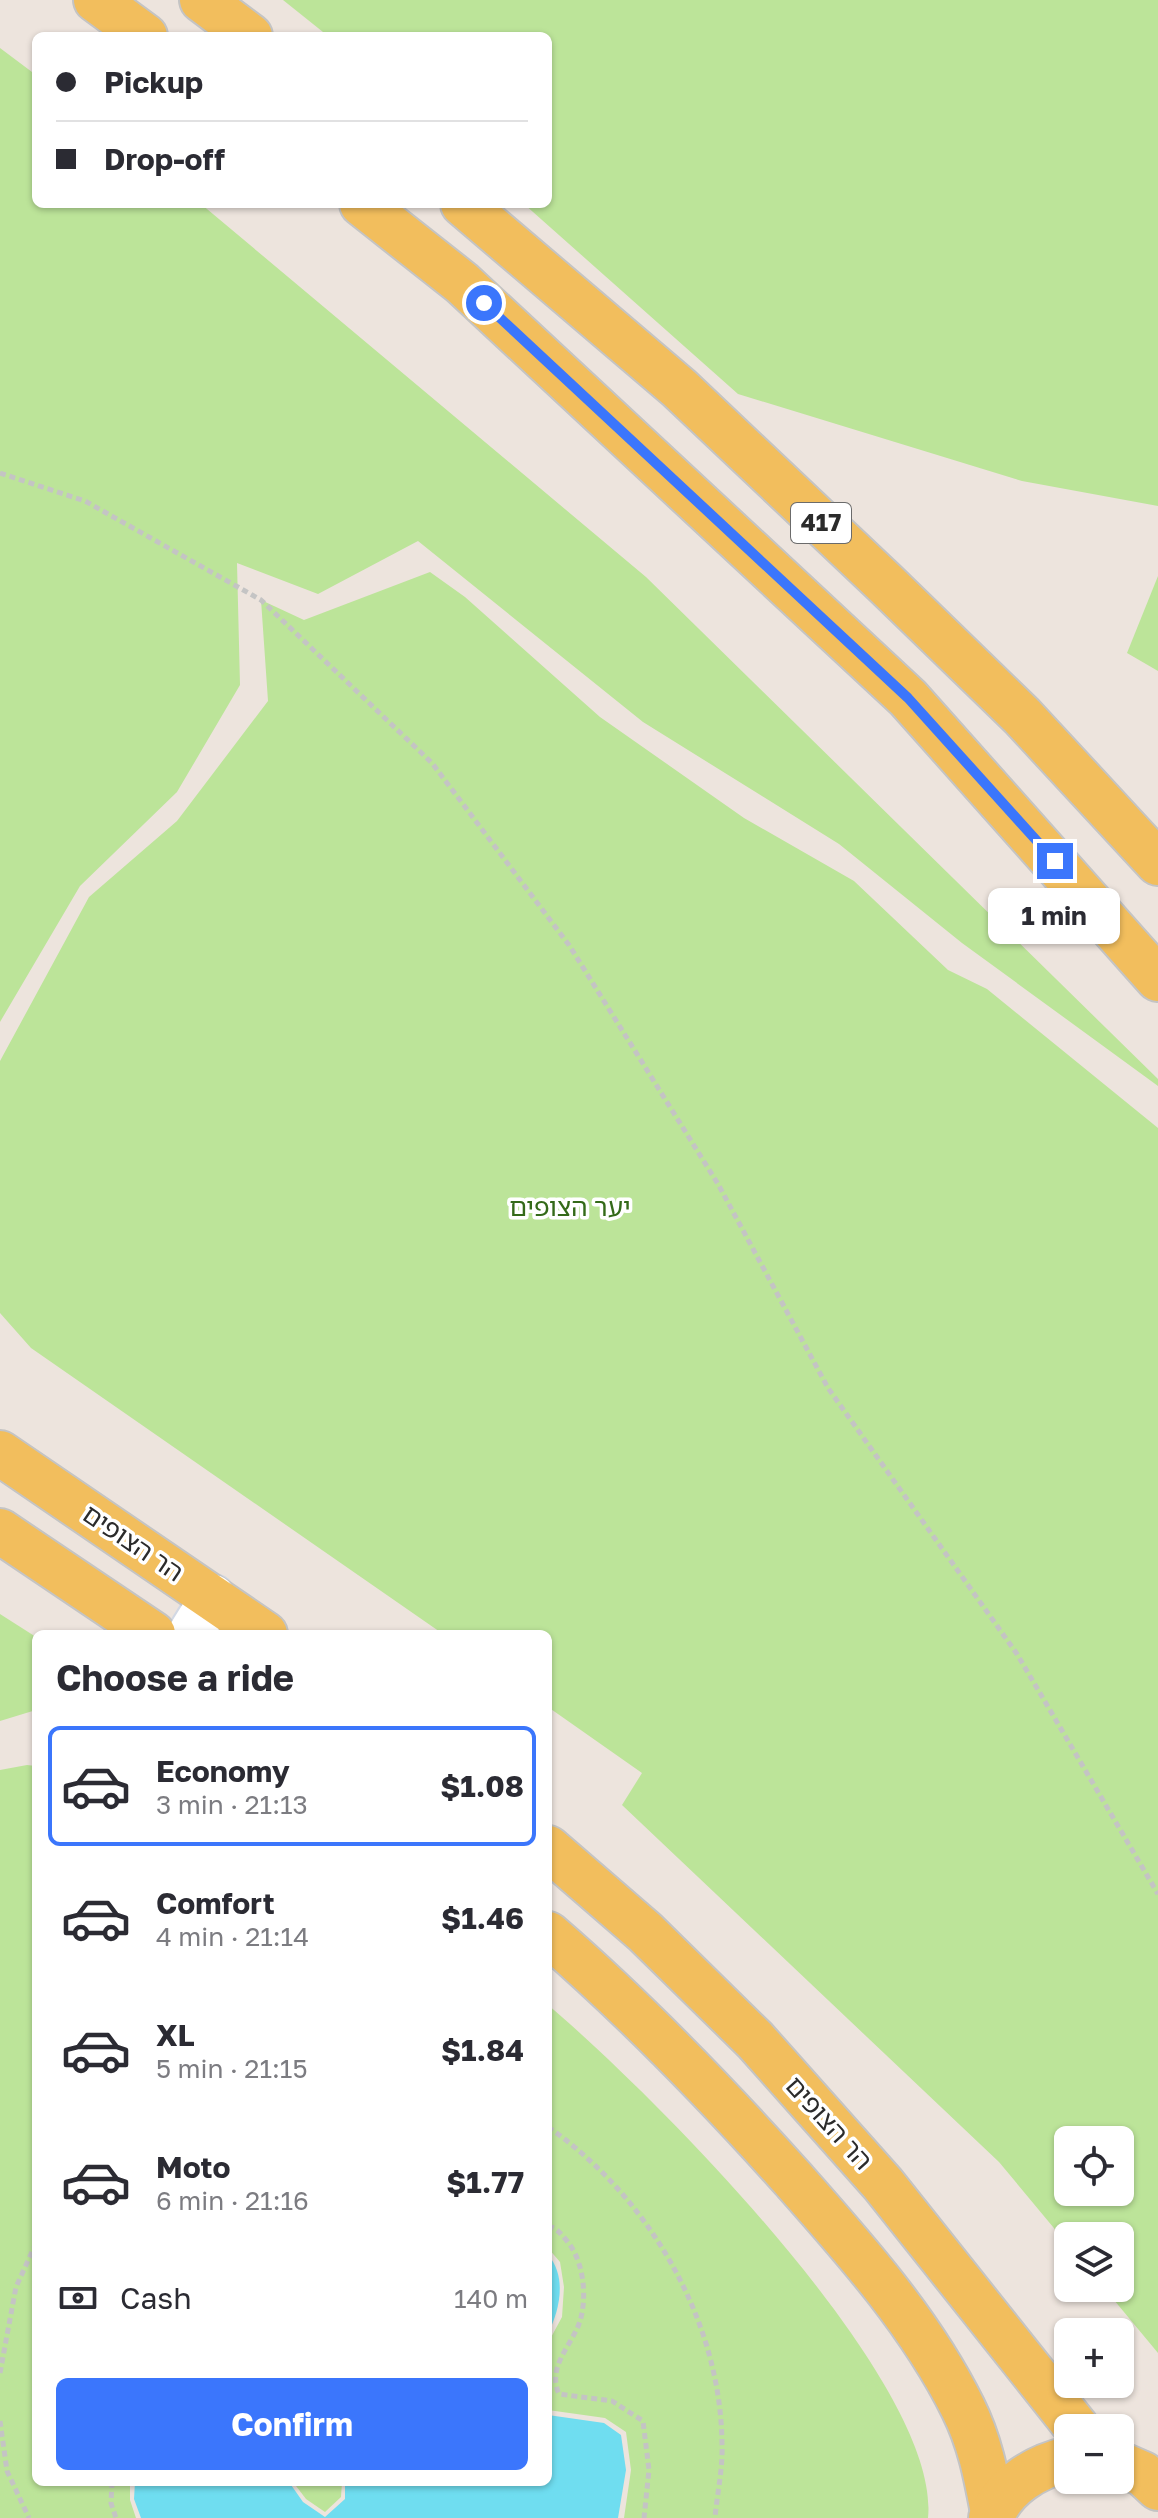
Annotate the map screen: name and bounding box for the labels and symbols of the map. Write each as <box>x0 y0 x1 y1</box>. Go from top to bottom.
route start <box>466 285 502 321</box>
road number: 417 <box>791 503 851 543</box>
route end <box>1037 843 1073 879</box>
callout: 1 min <box>989 889 1121 945</box>
park label: יער הצופים <box>509 1191 631 1222</box>
street label: הר הצופים <box>77 1498 190 1588</box>
street label: הר הצופים <box>779 2070 879 2176</box>

